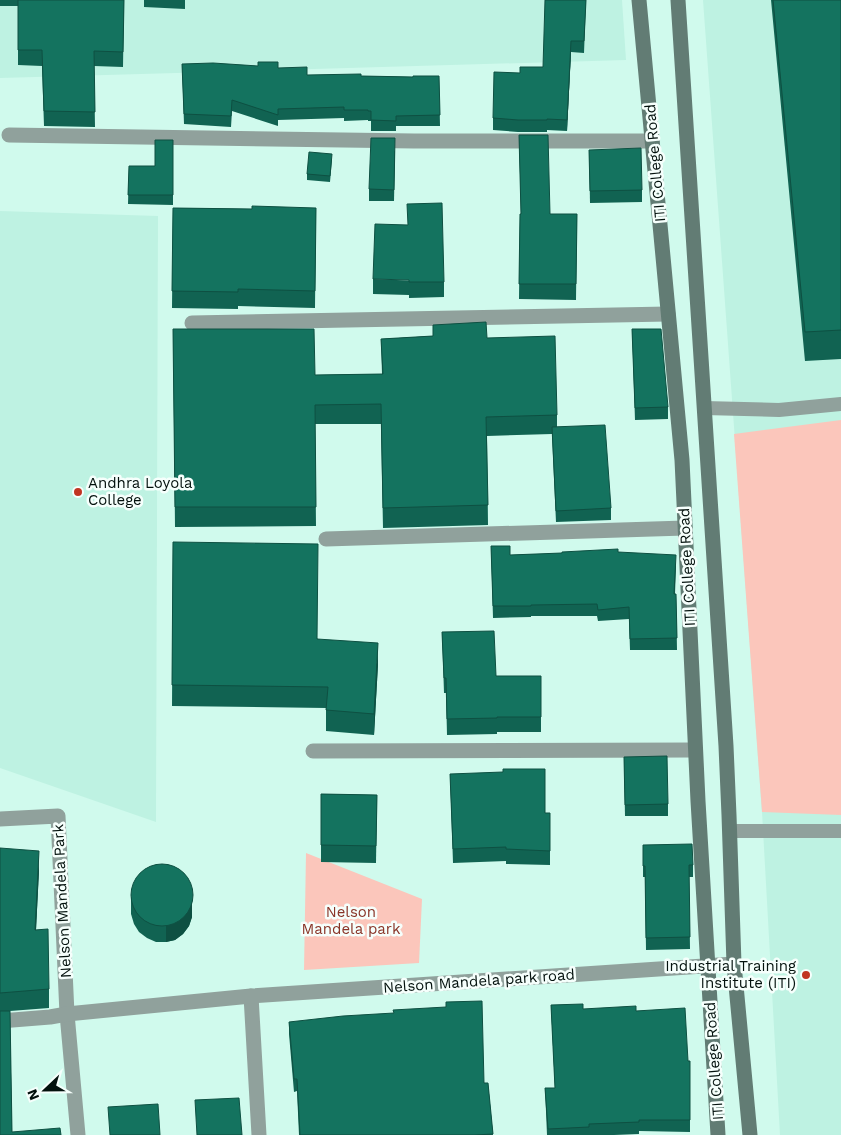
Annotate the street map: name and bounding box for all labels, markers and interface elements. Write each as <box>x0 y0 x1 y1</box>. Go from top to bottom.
street label: ITI College Road <box>641 103 669 223</box>
place label: Andhra Loyola College <box>88 474 193 509</box>
marker: Andhra Loyola College <box>72 486 84 498</box>
street label: ITI College Road <box>675 507 699 627</box>
street label: Nelson Mandela Park <box>49 823 75 978</box>
park label: Nelson Mandela park <box>302 903 401 938</box>
place label: Industrial Training Institute (ITI) <box>665 957 796 992</box>
street label: Nelson Mandela park road <box>383 965 575 997</box>
marker: Industrial Training Institute (ITI) <box>800 969 812 981</box>
street label: ITI College Road <box>701 1001 727 1121</box>
north arrow <box>20 1065 70 1115</box>
text: N <box>24 1087 42 1103</box>

